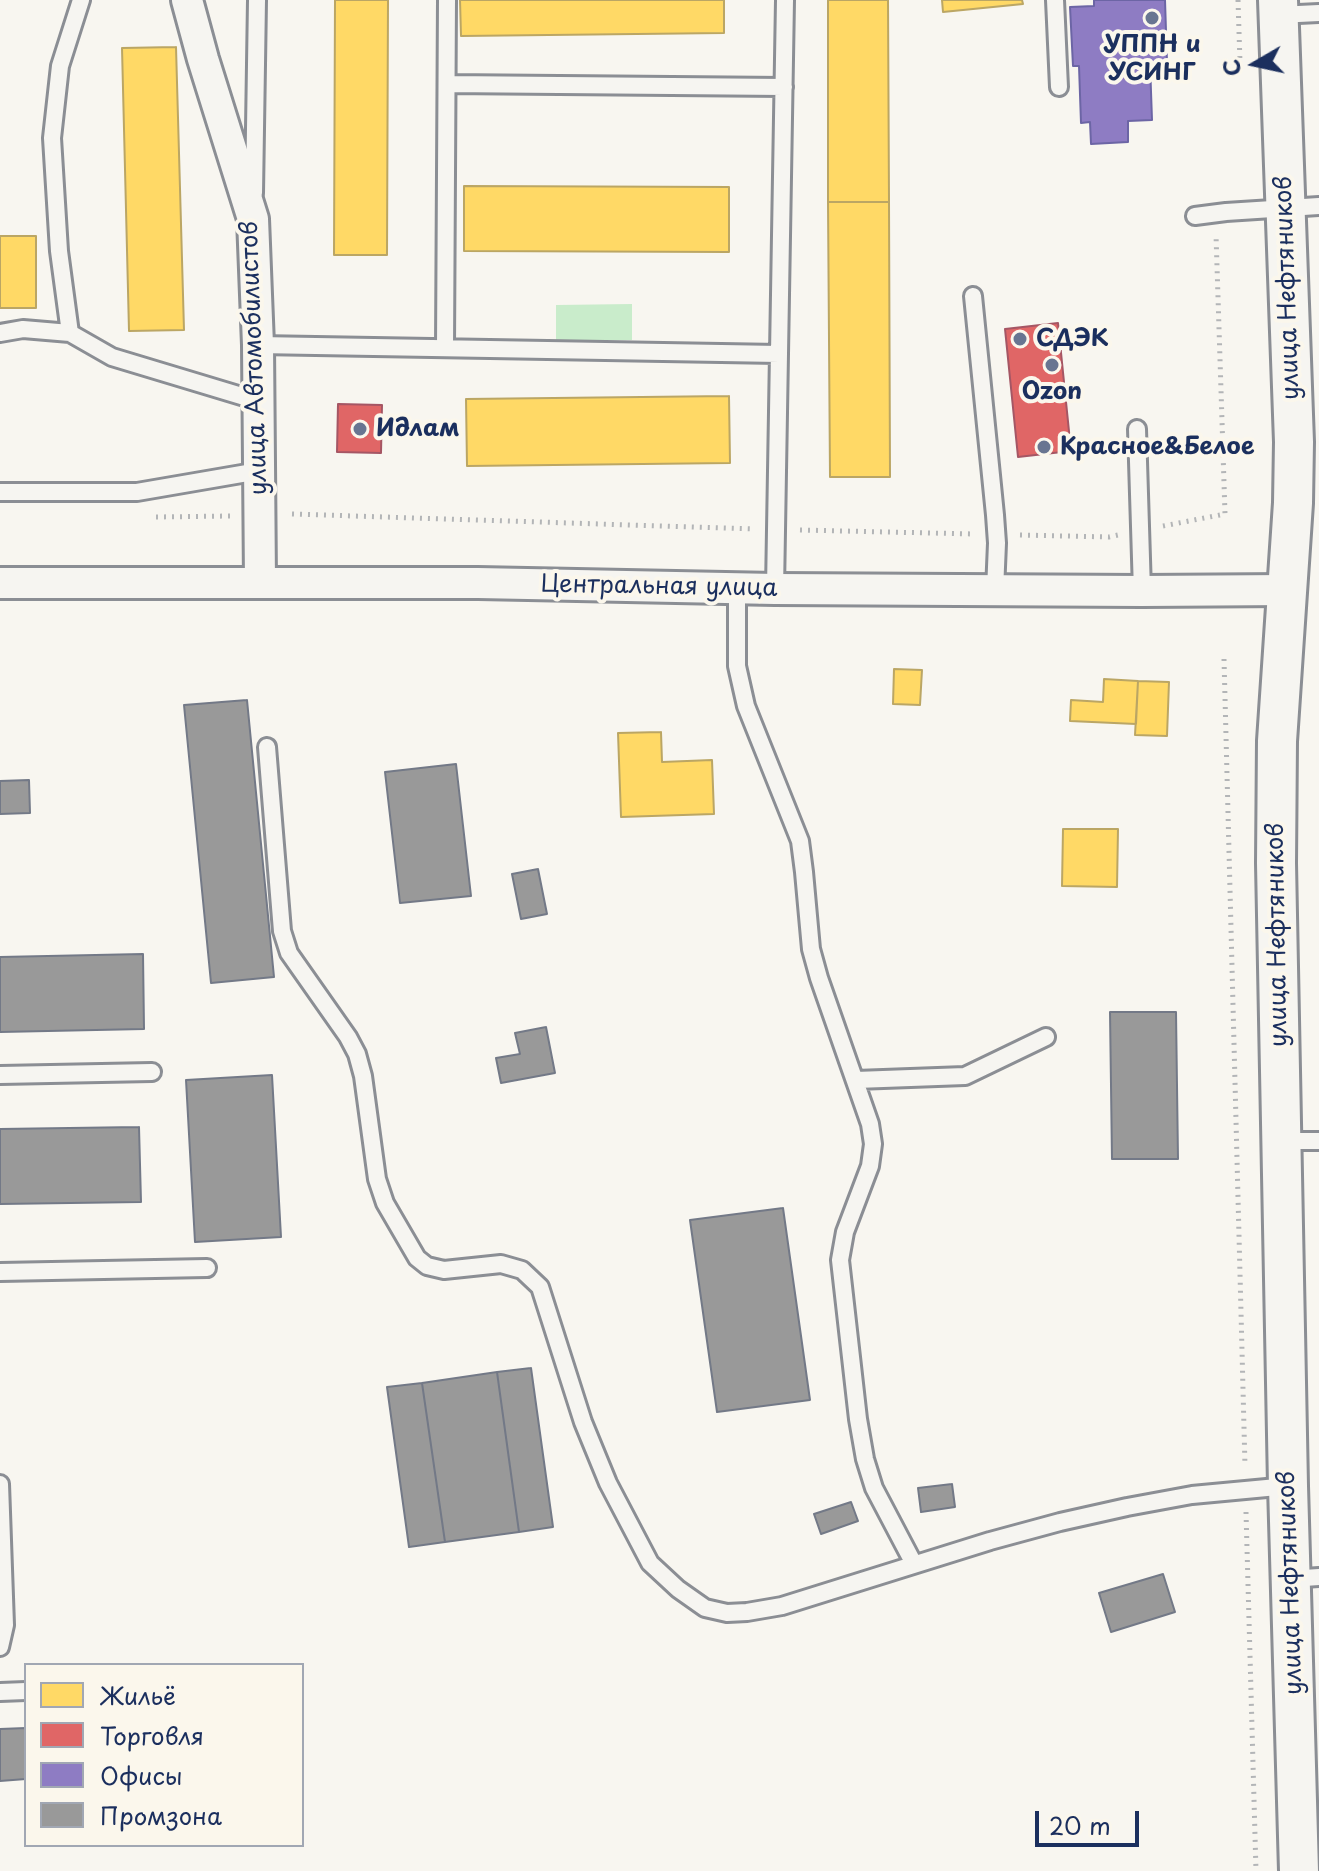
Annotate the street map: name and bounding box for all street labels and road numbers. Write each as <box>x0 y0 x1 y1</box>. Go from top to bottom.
street label: улица Нефтяников <box>1270 175 1306 401</box>
street label: улица Автомобилистов <box>236 220 274 496</box>
street label: Центральная улица <box>540 571 778 603</box>
street label: улица Нефтяников <box>1262 823 1294 1047</box>
street label: улица Нефтяников <box>1273 1470 1309 1696</box>

